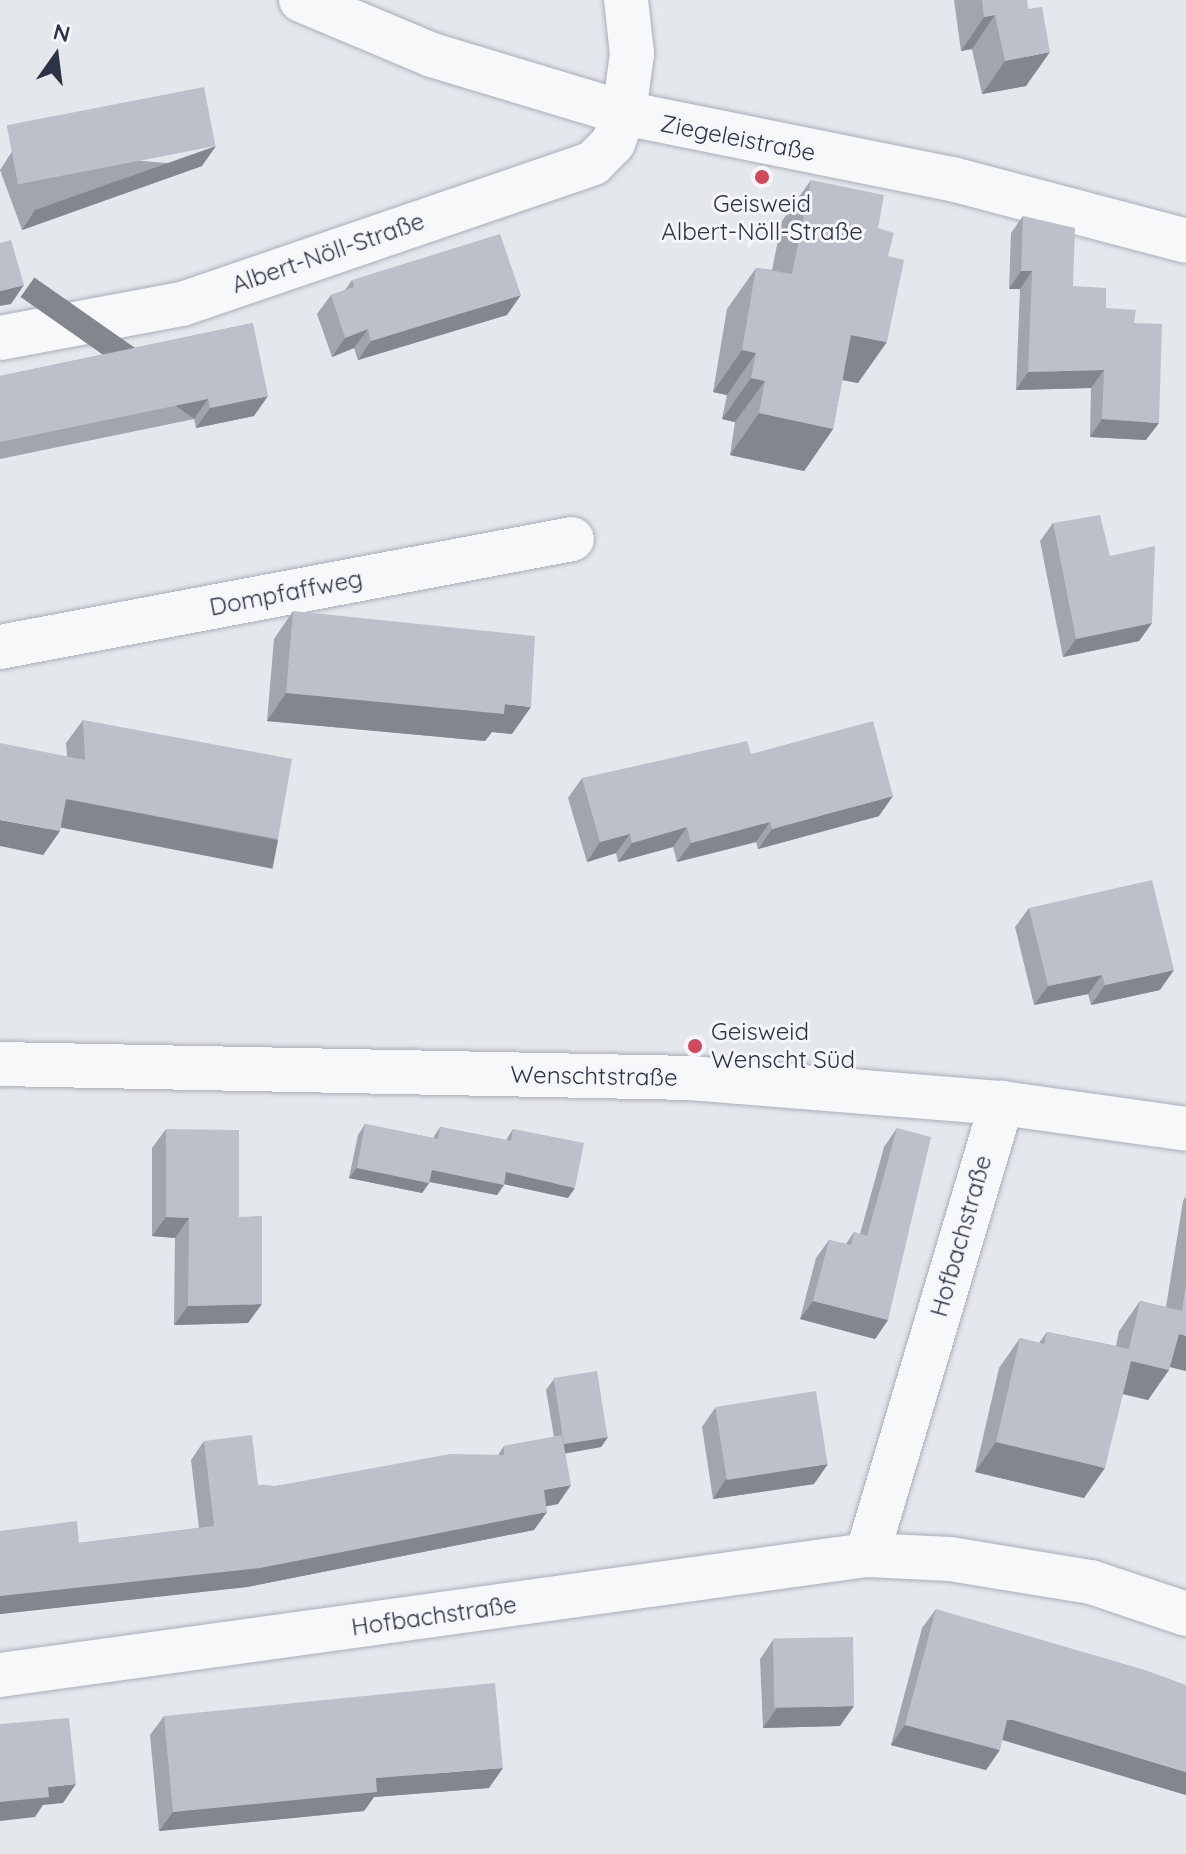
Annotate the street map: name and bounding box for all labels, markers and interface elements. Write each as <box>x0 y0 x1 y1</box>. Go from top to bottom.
north arrow <box>16 16 96 96</box>
text: N <box>51 17 73 48</box>
street label: Ziegeleistraße <box>658 109 818 167</box>
marker: Geisweid Albert-Nöll-Straße <box>753 168 771 186</box>
place label: Geisweid Albert-Nöll-Straße <box>661 190 863 246</box>
street label: Albert-Nöll-Straße <box>228 207 428 299</box>
street label: Dompfaffweg <box>207 564 365 622</box>
place label: Geisweid Wenscht Süd <box>711 1018 855 1074</box>
marker: Geisweid Wenscht Süd <box>686 1037 704 1055</box>
street label: Wenschtstraße <box>510 1060 678 1092</box>
street label: Hofbachstraße <box>924 1152 998 1320</box>
street label: Hofbachstraße <box>350 1590 518 1642</box>

